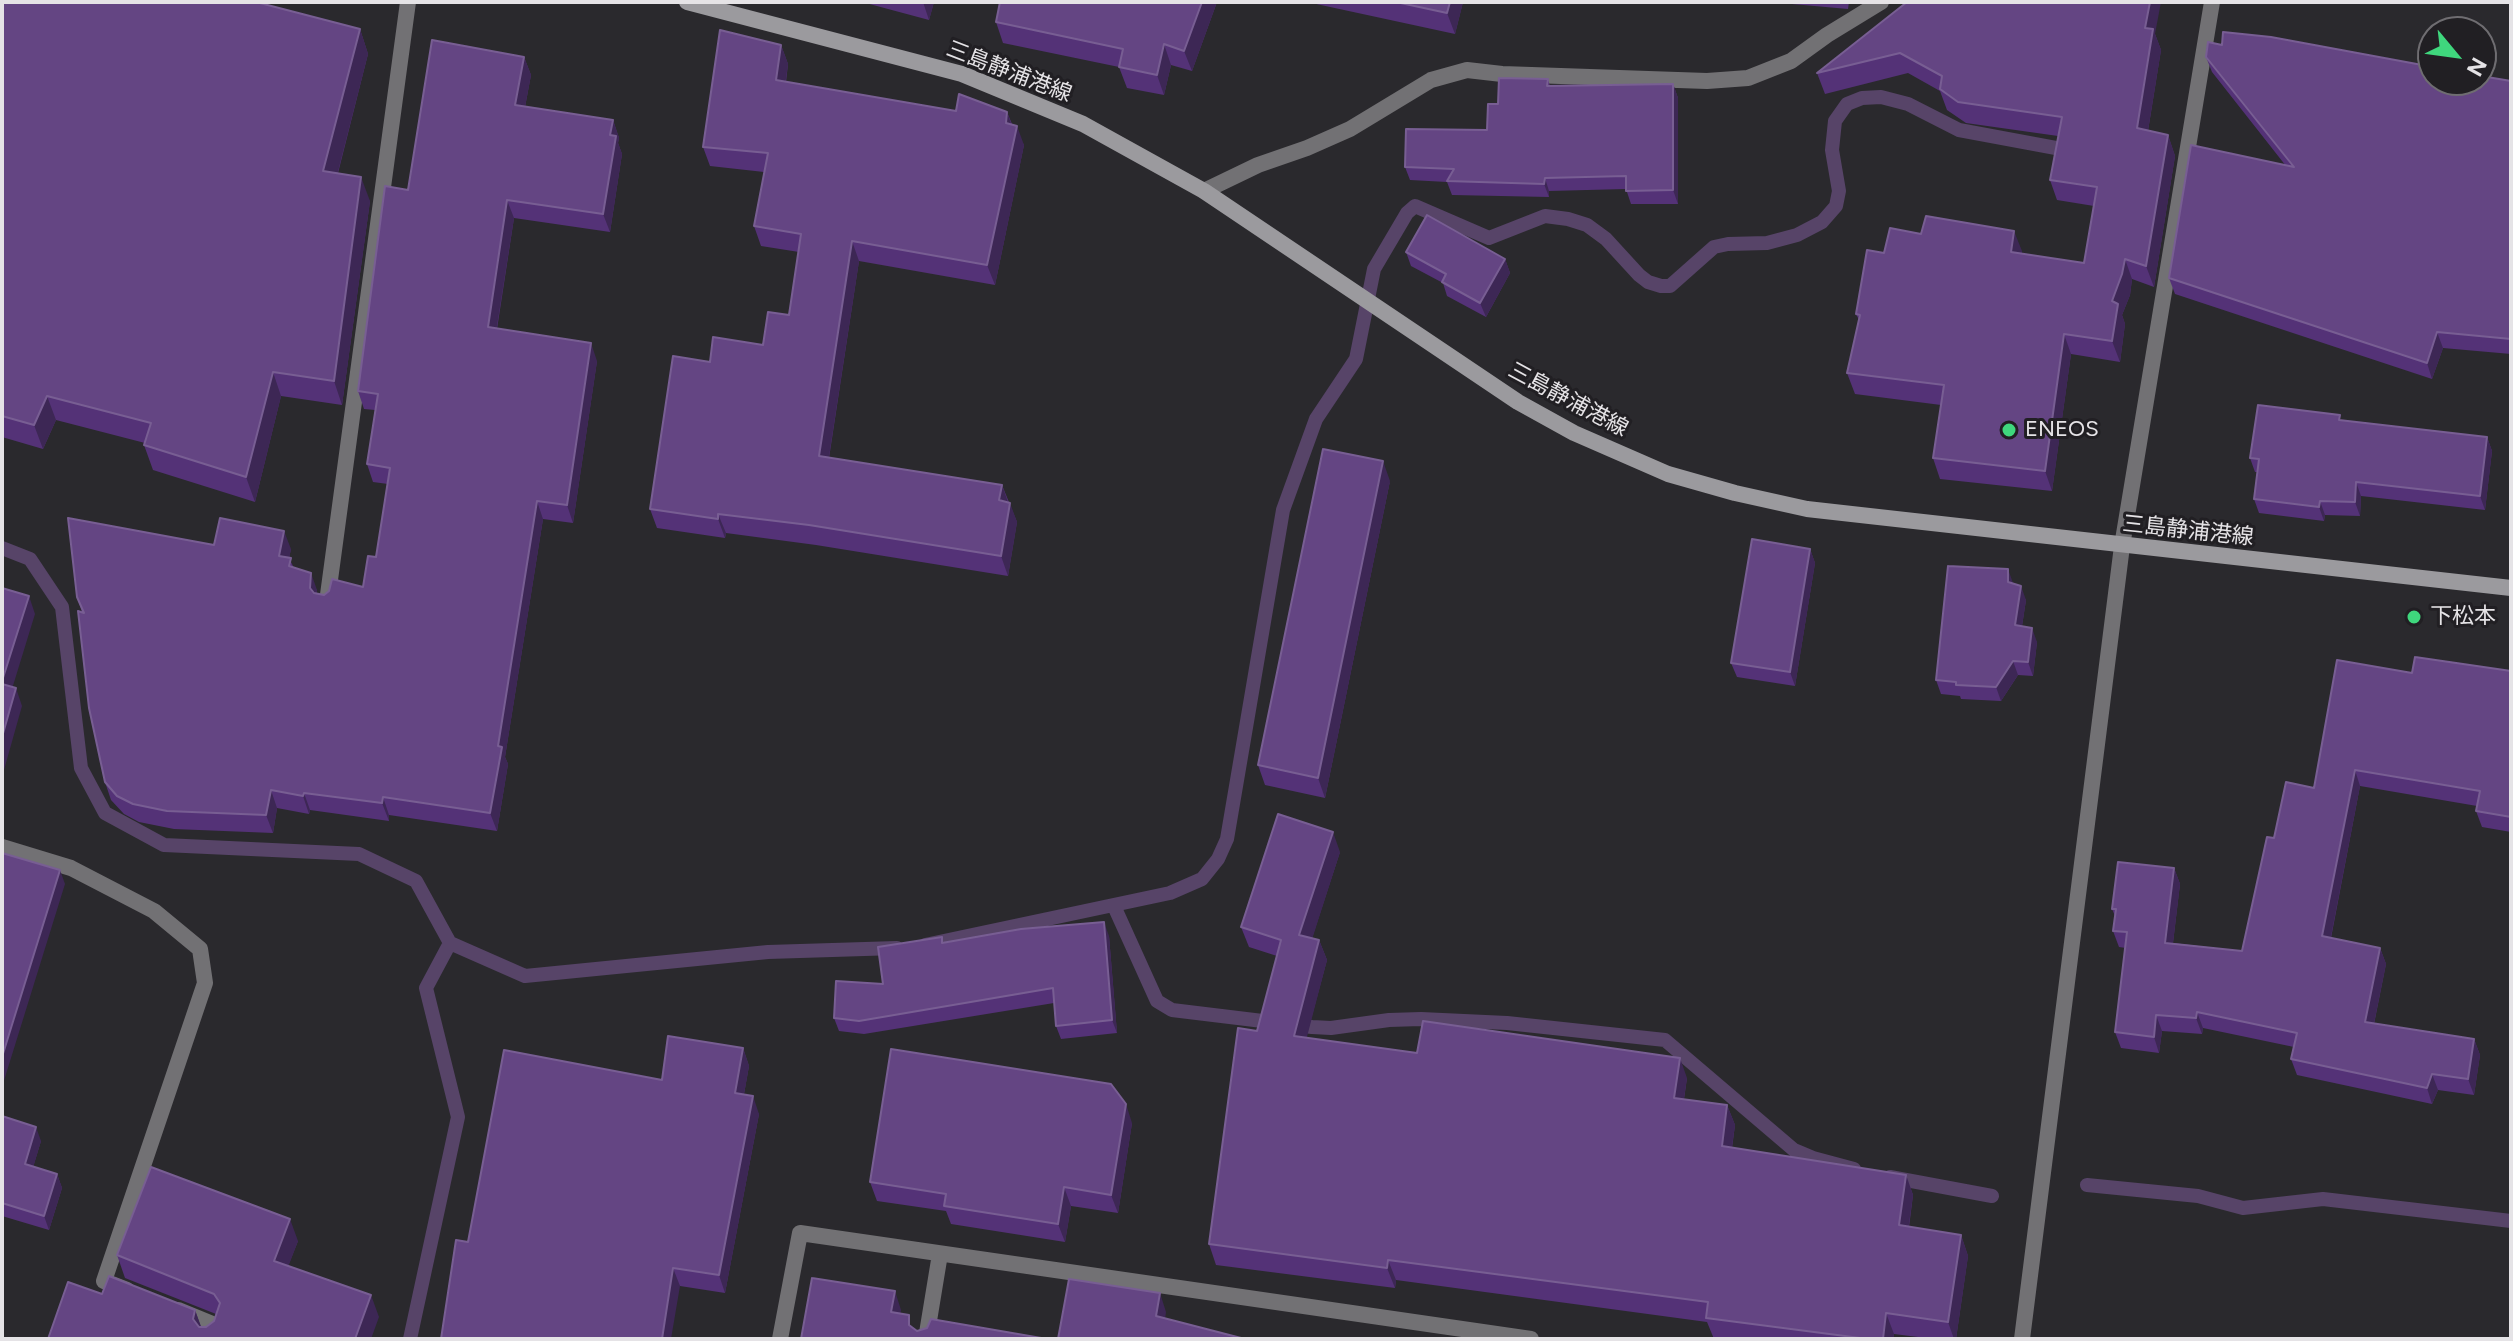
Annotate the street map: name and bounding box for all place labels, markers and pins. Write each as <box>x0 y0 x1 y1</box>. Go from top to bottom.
place label: ENEOS <box>2025 417 2099 443</box>
marker: ENEOS <box>2000 421 2018 439</box>
place label: 下松本 <box>2430 604 2496 630</box>
marker: 下松本 <box>2405 608 2423 626</box>

